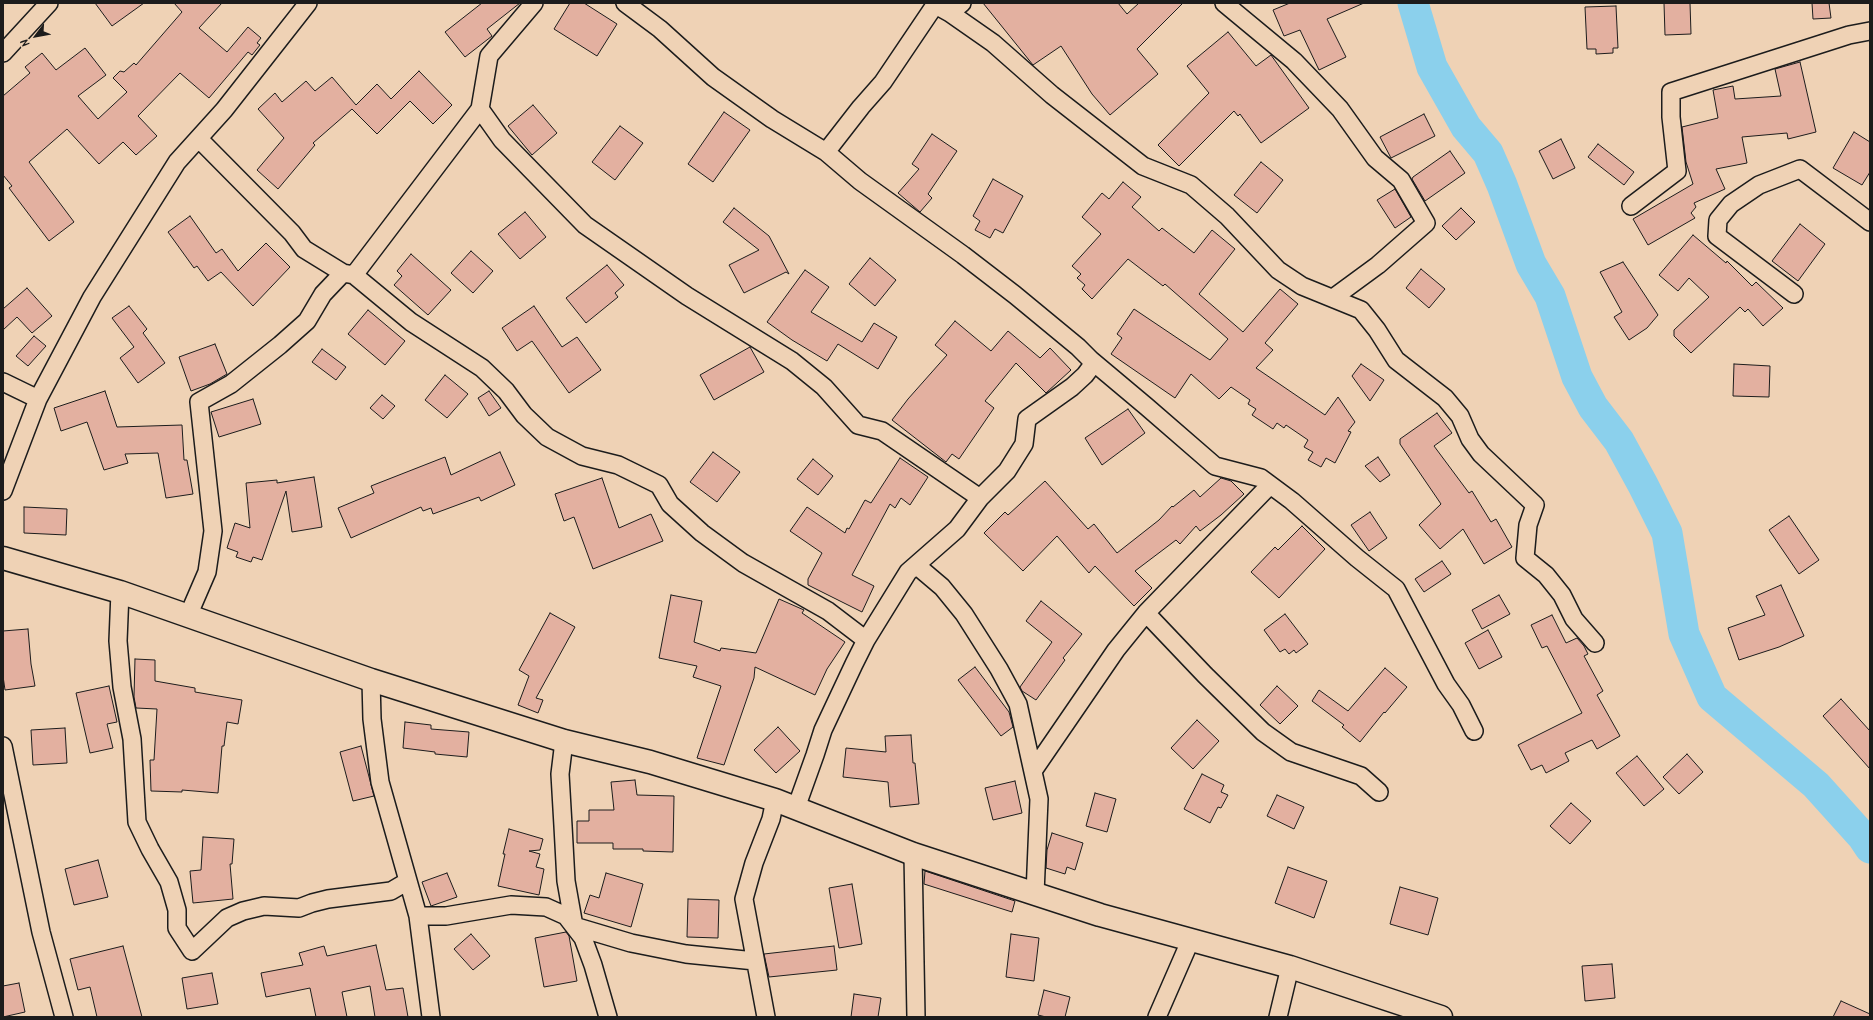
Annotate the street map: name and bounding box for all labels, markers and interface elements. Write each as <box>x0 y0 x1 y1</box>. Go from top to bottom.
north arrow <box>16 16 56 56</box>
text: N <box>16 35 35 50</box>

